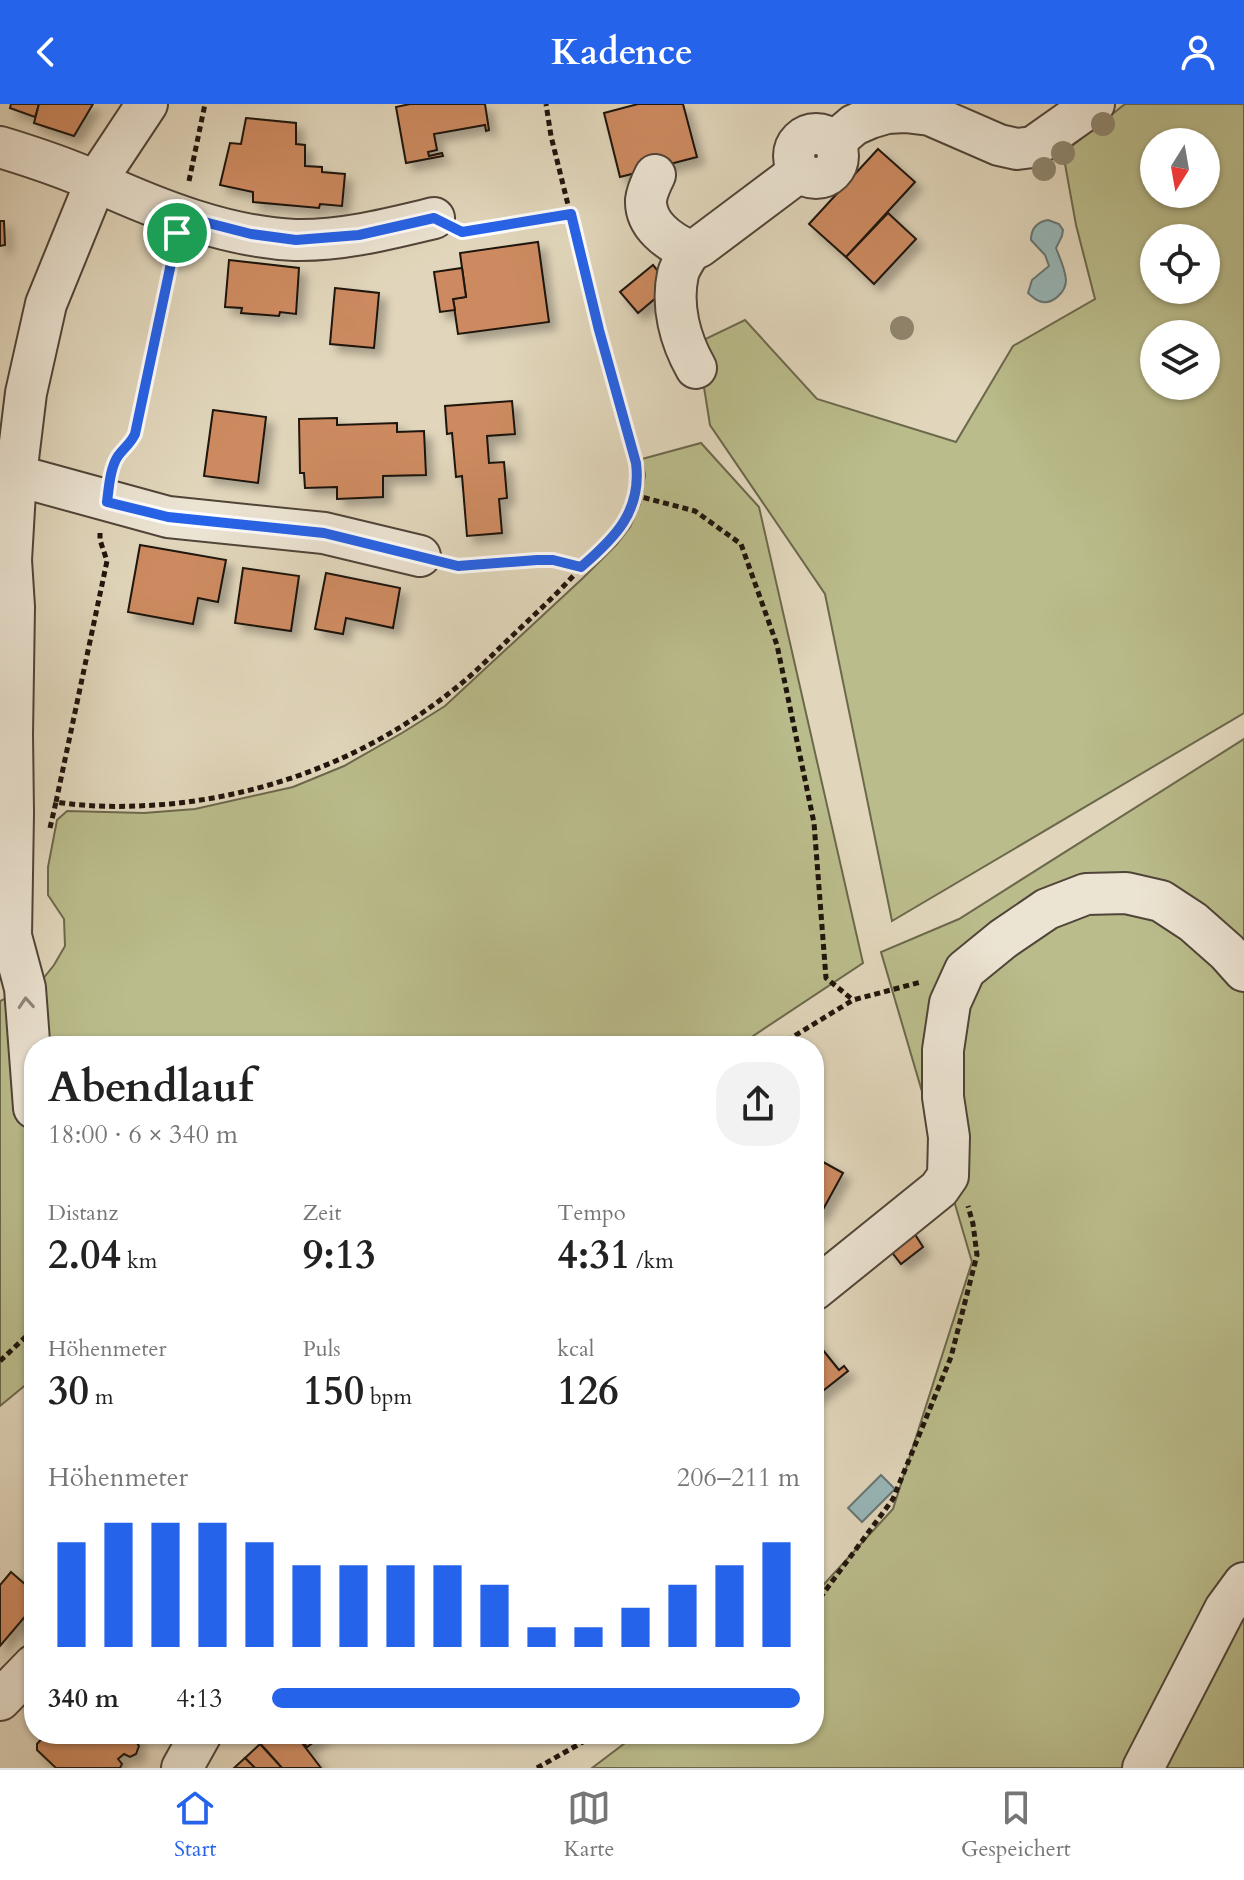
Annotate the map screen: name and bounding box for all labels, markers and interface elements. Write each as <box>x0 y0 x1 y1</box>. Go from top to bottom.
text: Kadence <box>551 28 693 77</box>
icon: back <box>24 30 68 74</box>
icon: person <box>1176 30 1220 74</box>
north arrow <box>1140 128 1220 208</box>
map controls <box>1140 128 1220 400</box>
pin <box>143 199 211 267</box>
icon: arrive <box>155 211 199 255</box>
button: locate <box>1140 224 1220 304</box>
button: layers <box>1140 320 1220 400</box>
one-way arrow <box>18 996 35 1009</box>
text: Abendlauf <box>48 1057 253 1117</box>
button: share <box>716 1062 800 1146</box>
text: 18:00 · 6 × 340 m <box>48 1117 238 1152</box>
text: Distanz <box>48 1198 118 1228</box>
text: Zeit <box>303 1198 341 1228</box>
text: Tempo <box>557 1198 626 1228</box>
text: 2.04 <box>48 1228 121 1283</box>
text: 9:13 <box>303 1228 376 1283</box>
text: 4:31 <box>557 1228 630 1283</box>
text: km <box>121 1246 157 1276</box>
text: /km <box>630 1246 674 1276</box>
text: Höhenmeter <box>48 1334 166 1364</box>
text: Puls <box>303 1334 341 1364</box>
text: kcal <box>557 1334 594 1364</box>
text: 30 <box>48 1364 89 1419</box>
text: 150 <box>303 1364 364 1419</box>
text: 126 <box>557 1364 619 1419</box>
text: m <box>89 1382 114 1412</box>
text: bpm <box>364 1382 412 1412</box>
text: Höhenmeter <box>48 1460 188 1495</box>
text: 206–211 m <box>677 1460 800 1495</box>
text: 340 m <box>48 1681 119 1716</box>
text: 4:13 <box>176 1681 223 1716</box>
tab: Start <box>173 1786 217 1864</box>
tab: Karte <box>564 1786 615 1864</box>
tab: Gespeichert <box>961 1786 1071 1864</box>

